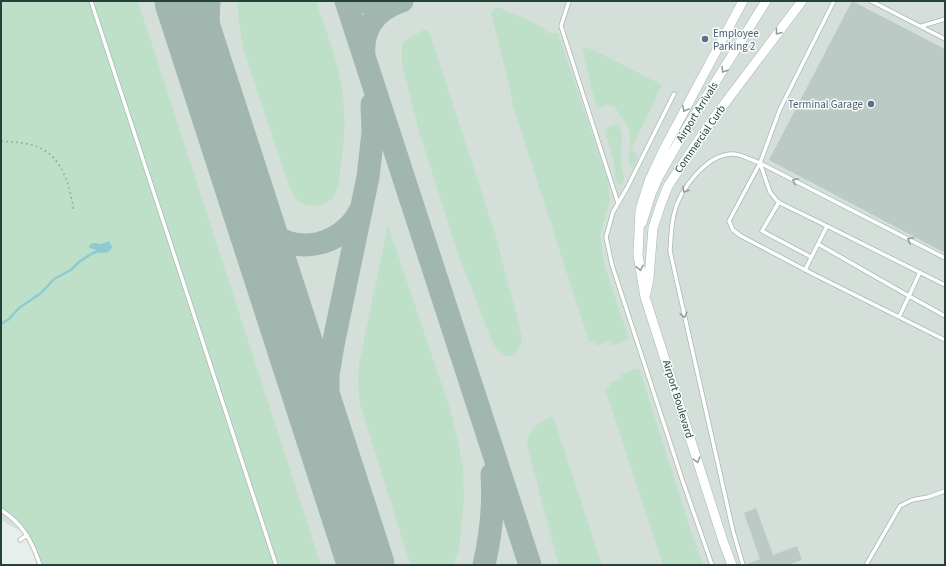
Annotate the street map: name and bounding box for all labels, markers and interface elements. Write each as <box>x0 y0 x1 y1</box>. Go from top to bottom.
place label: Employee Parking 2 <box>713 26 759 54</box>
one-way arrow <box>776 27 783 34</box>
marker: Employee Parking 2 <box>700 34 710 44</box>
one-way arrow <box>721 66 728 73</box>
street label: Airport Arrivals <box>672 79 722 145</box>
place label: Terminal Garage <box>788 97 864 112</box>
marker: Terminal Garage <box>866 99 876 109</box>
street label: Commercial Curb <box>671 102 729 176</box>
one-way arrow <box>682 105 690 113</box>
one-way arrow <box>792 178 799 185</box>
one-way arrow <box>682 186 690 193</box>
one-way arrow <box>907 237 915 245</box>
one-way arrow <box>636 265 644 272</box>
one-way arrow <box>680 312 688 318</box>
street label: Airport Boulevard <box>659 358 697 440</box>
one-way arrow <box>693 456 701 463</box>

